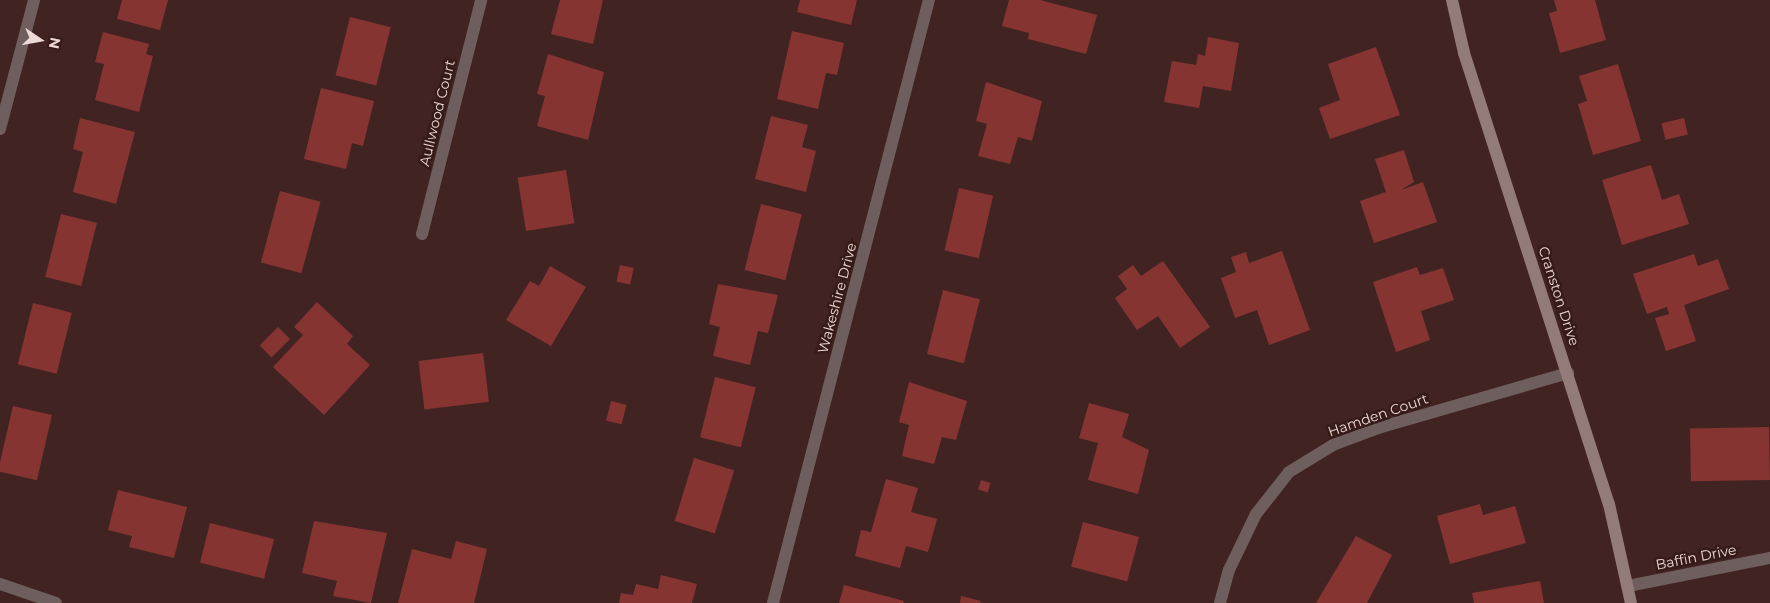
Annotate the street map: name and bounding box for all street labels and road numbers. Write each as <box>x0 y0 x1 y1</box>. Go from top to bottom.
street label: Aullwood Court <box>416 58 458 168</box>
street label: Wakeshire Drive <box>814 241 860 355</box>
street label: Cranston Drive <box>1535 244 1583 348</box>
street label: Hamden Court <box>1326 390 1430 440</box>
street label: Baffin Drive <box>1654 541 1738 573</box>

